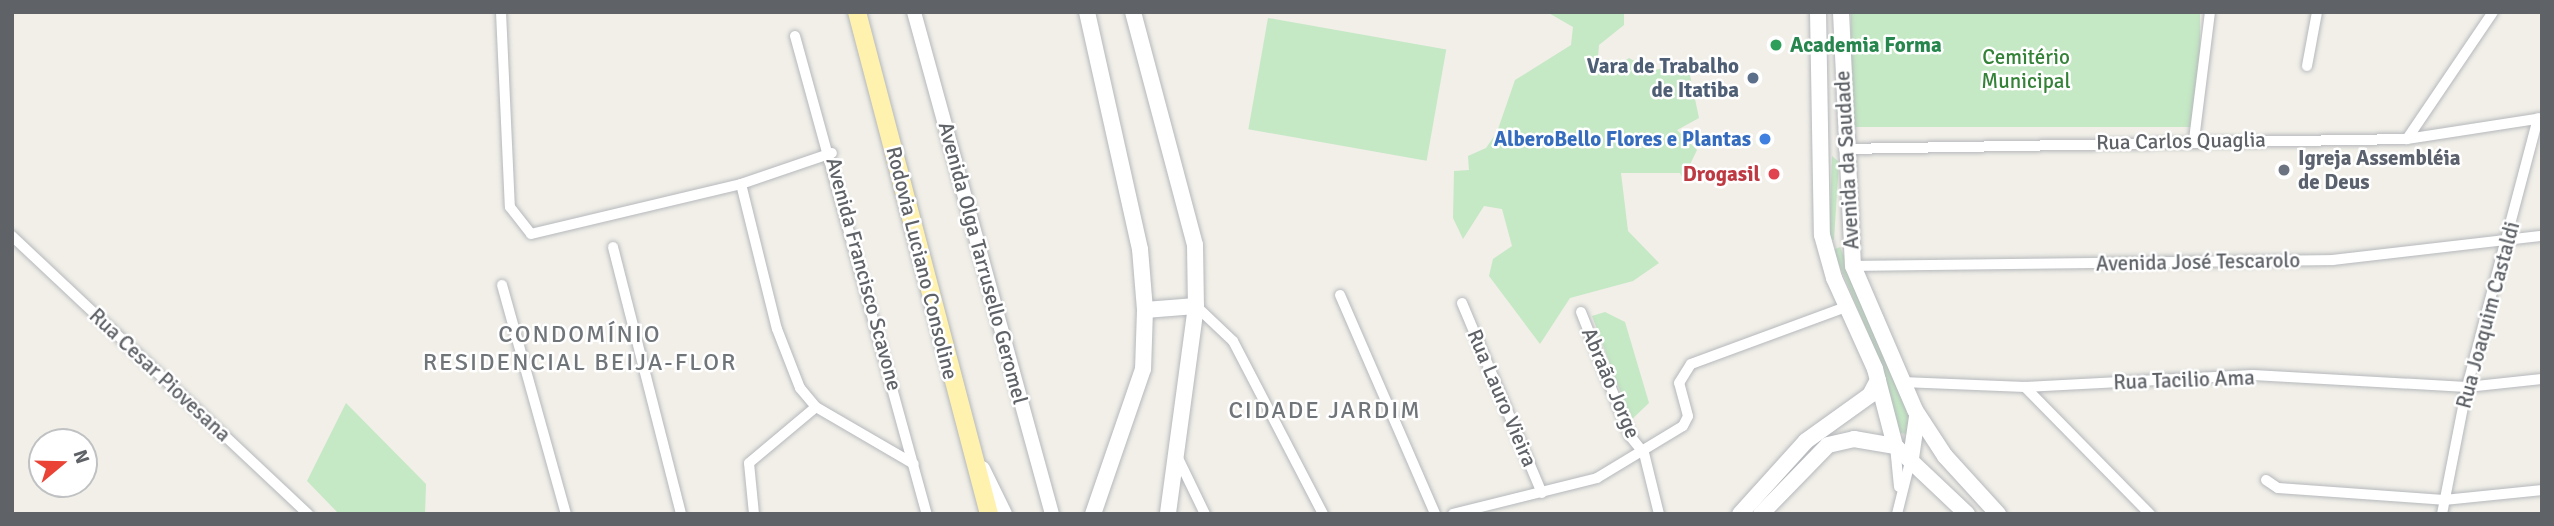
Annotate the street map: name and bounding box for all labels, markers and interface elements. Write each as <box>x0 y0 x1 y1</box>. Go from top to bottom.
place label: Academia Forma <box>1790 32 1942 58</box>
marker: Academia Forma <box>1768 37 1784 53</box>
park label: Cemitério Municipal <box>1981 44 2071 94</box>
place label: Vara de Trabalho de Itatiba <box>1587 53 1739 103</box>
marker: Vara de Trabalho de Itatiba <box>1745 70 1761 86</box>
street label: Avenida da Saudade <box>1830 70 1864 250</box>
street label: Avenida Olga Tarrusello Geromel <box>933 119 1033 407</box>
place label: AlberoBello Flores e Plantas <box>1494 126 1751 152</box>
street label: Rua Carlos Quaglia <box>2096 127 2266 155</box>
marker: AlberoBello Flores e Plantas <box>1757 131 1773 147</box>
street label: Rodovia Luciano Consoline <box>881 144 963 382</box>
place label: Igreja Assembléia de Deus <box>2298 145 2461 195</box>
street label: Avenida Francisco Scavone <box>821 155 907 393</box>
place label: Drogasil <box>1683 161 1760 187</box>
marker: Igreja Assembléia de Deus <box>2276 162 2292 178</box>
marker: Drogasil <box>1766 166 1782 182</box>
street label: Rua Joaquim Castaldi <box>2451 219 2525 411</box>
street label: Avenida José Tescarolo <box>2096 248 2300 276</box>
street label: Rua Cesar Piovesana <box>84 303 236 447</box>
district label: CONDOMÍNIO RESIDENCIAL BEIJA-FLOR <box>425 321 735 377</box>
street label: Abraão Jorge <box>1576 324 1646 442</box>
street label: Rua Lauro Vieira <box>1462 325 1542 471</box>
street label: Rua Tacilio Ama <box>2113 365 2255 395</box>
district label: CIDADE JARDIM <box>1230 397 1420 425</box>
north arrow <box>28 428 98 498</box>
text: N <box>67 447 94 467</box>

